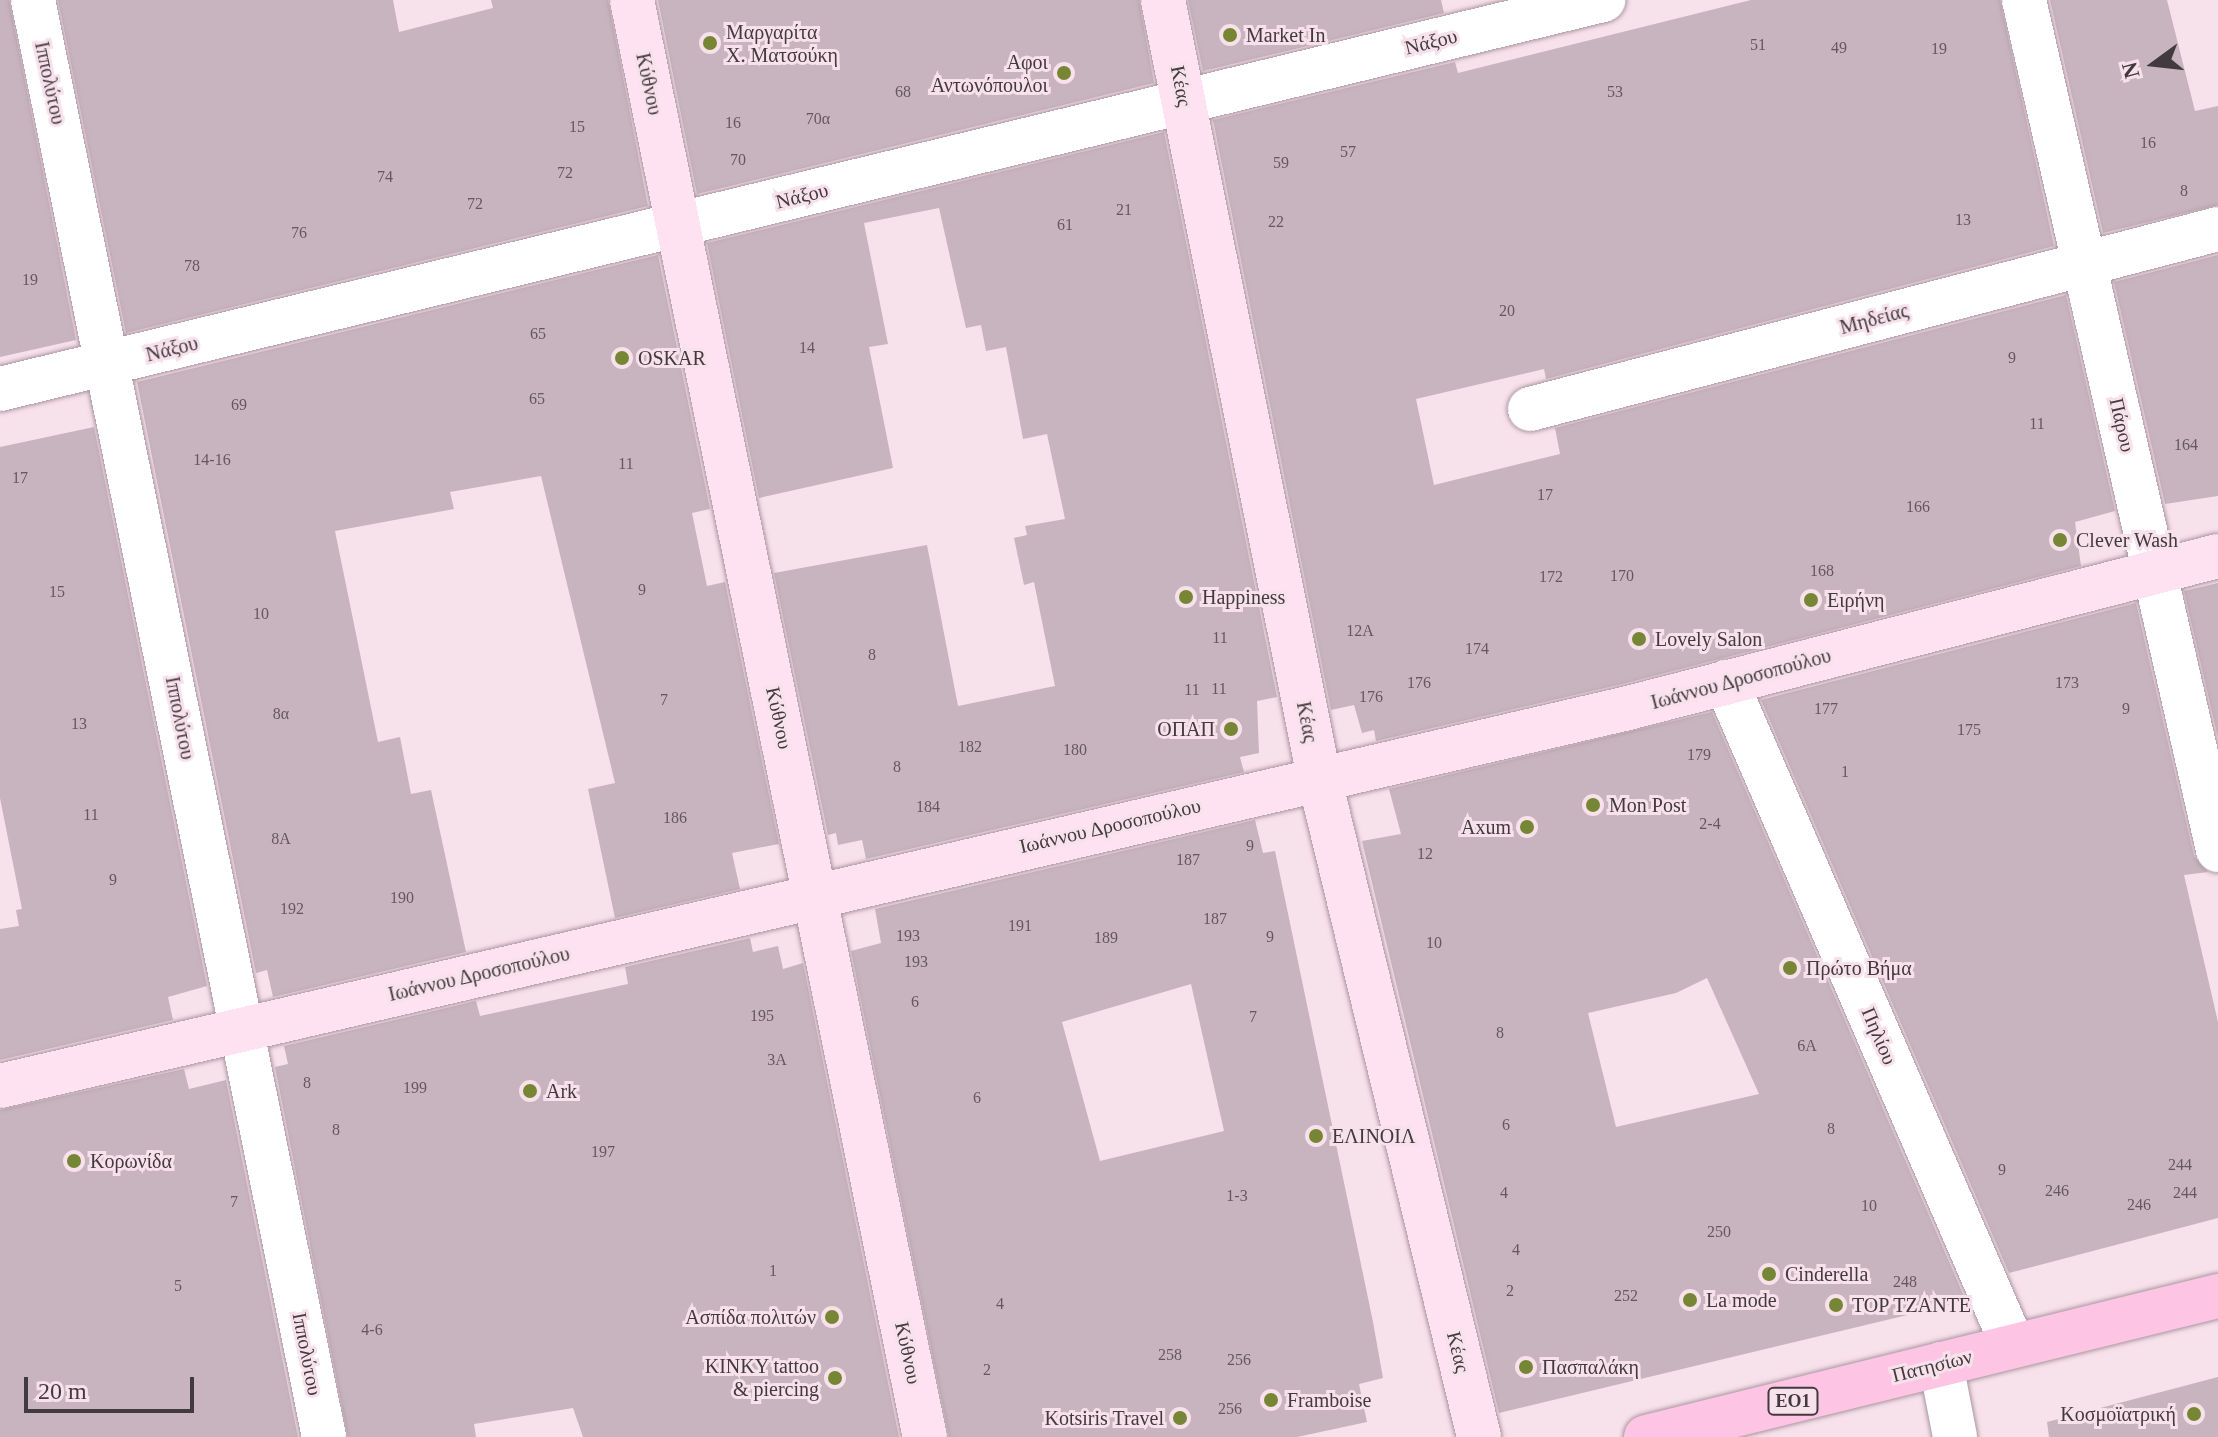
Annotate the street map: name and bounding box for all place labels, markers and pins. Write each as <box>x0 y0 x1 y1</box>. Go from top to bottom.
place label: Μαργαρίτα Χ. Ματσούκη <box>726 20 838 67</box>
place label: Market In <box>1246 23 1325 47</box>
marker: Market In <box>1221 26 1239 44</box>
marker: Μαργαρίτα Χ. Ματσούκη <box>701 34 719 52</box>
place label: Αφοι Αντωνόπουλοι <box>931 50 1048 97</box>
marker: Αφοι Αντωνόπουλοι <box>1055 64 1073 82</box>
place label: OSKAR <box>638 346 706 370</box>
marker: OSKAR <box>613 349 631 367</box>
place label: Clever Wash <box>2076 528 2178 552</box>
marker: Clever Wash <box>2051 531 2069 549</box>
place label: Happiness <box>1202 585 1285 609</box>
marker: Happiness <box>1177 588 1195 606</box>
place label: Ειρήνη <box>1827 588 1885 612</box>
marker: Ειρήνη <box>1802 591 1820 609</box>
place label: Lovely Salon <box>1655 627 1762 651</box>
marker: Lovely Salon <box>1630 630 1648 648</box>
place label: ΟΠΑΠ <box>1157 717 1215 741</box>
marker: ΟΠΑΠ <box>1222 720 1240 738</box>
place label: Mon Post <box>1609 793 1686 817</box>
marker: Mon Post <box>1584 796 1602 814</box>
place label: Axum <box>1461 815 1511 839</box>
marker: Axum <box>1518 818 1536 836</box>
place label: Πρώτο Βήμα <box>1806 956 1912 980</box>
marker: Πρώτο Βήμα <box>1781 959 1799 977</box>
place label: Ark <box>546 1079 577 1103</box>
marker: Ark <box>521 1082 539 1100</box>
place label: ΕΛΙΝΟΙΛ <box>1332 1124 1415 1148</box>
marker: ΕΛΙΝΟΙΛ <box>1307 1127 1325 1145</box>
place label: Κορωνίδα <box>90 1149 172 1173</box>
marker: Κορωνίδα <box>65 1152 83 1170</box>
place label: Cinderella <box>1785 1262 1868 1286</box>
marker: Cinderella <box>1760 1265 1778 1283</box>
place label: La mode <box>1706 1288 1777 1312</box>
marker: La mode <box>1681 1291 1699 1309</box>
place label: TOP TZANTE <box>1852 1293 1972 1317</box>
marker: TOP TZANTE <box>1827 1296 1845 1314</box>
place label: Ασπίδα πολιτών <box>685 1305 816 1329</box>
marker: Ασπίδα πολιτών <box>823 1308 841 1326</box>
place label: KINKY tattoo & piercing <box>704 1354 819 1401</box>
place label: Πασπαλάκη <box>1542 1355 1639 1379</box>
marker: Πασπαλάκη <box>1517 1358 1535 1376</box>
marker: KINKY tattoo & piercing <box>826 1369 844 1387</box>
place label: Framboise <box>1287 1388 1371 1412</box>
marker: Framboise <box>1262 1391 1280 1409</box>
place label: Κοσμοϊατρική <box>2060 1402 2176 1426</box>
marker: Κοσμοϊατρική <box>2183 1403 2205 1425</box>
place label: Kotsiris Travel <box>1044 1406 1164 1430</box>
marker: Kotsiris Travel <box>1171 1409 1189 1427</box>

